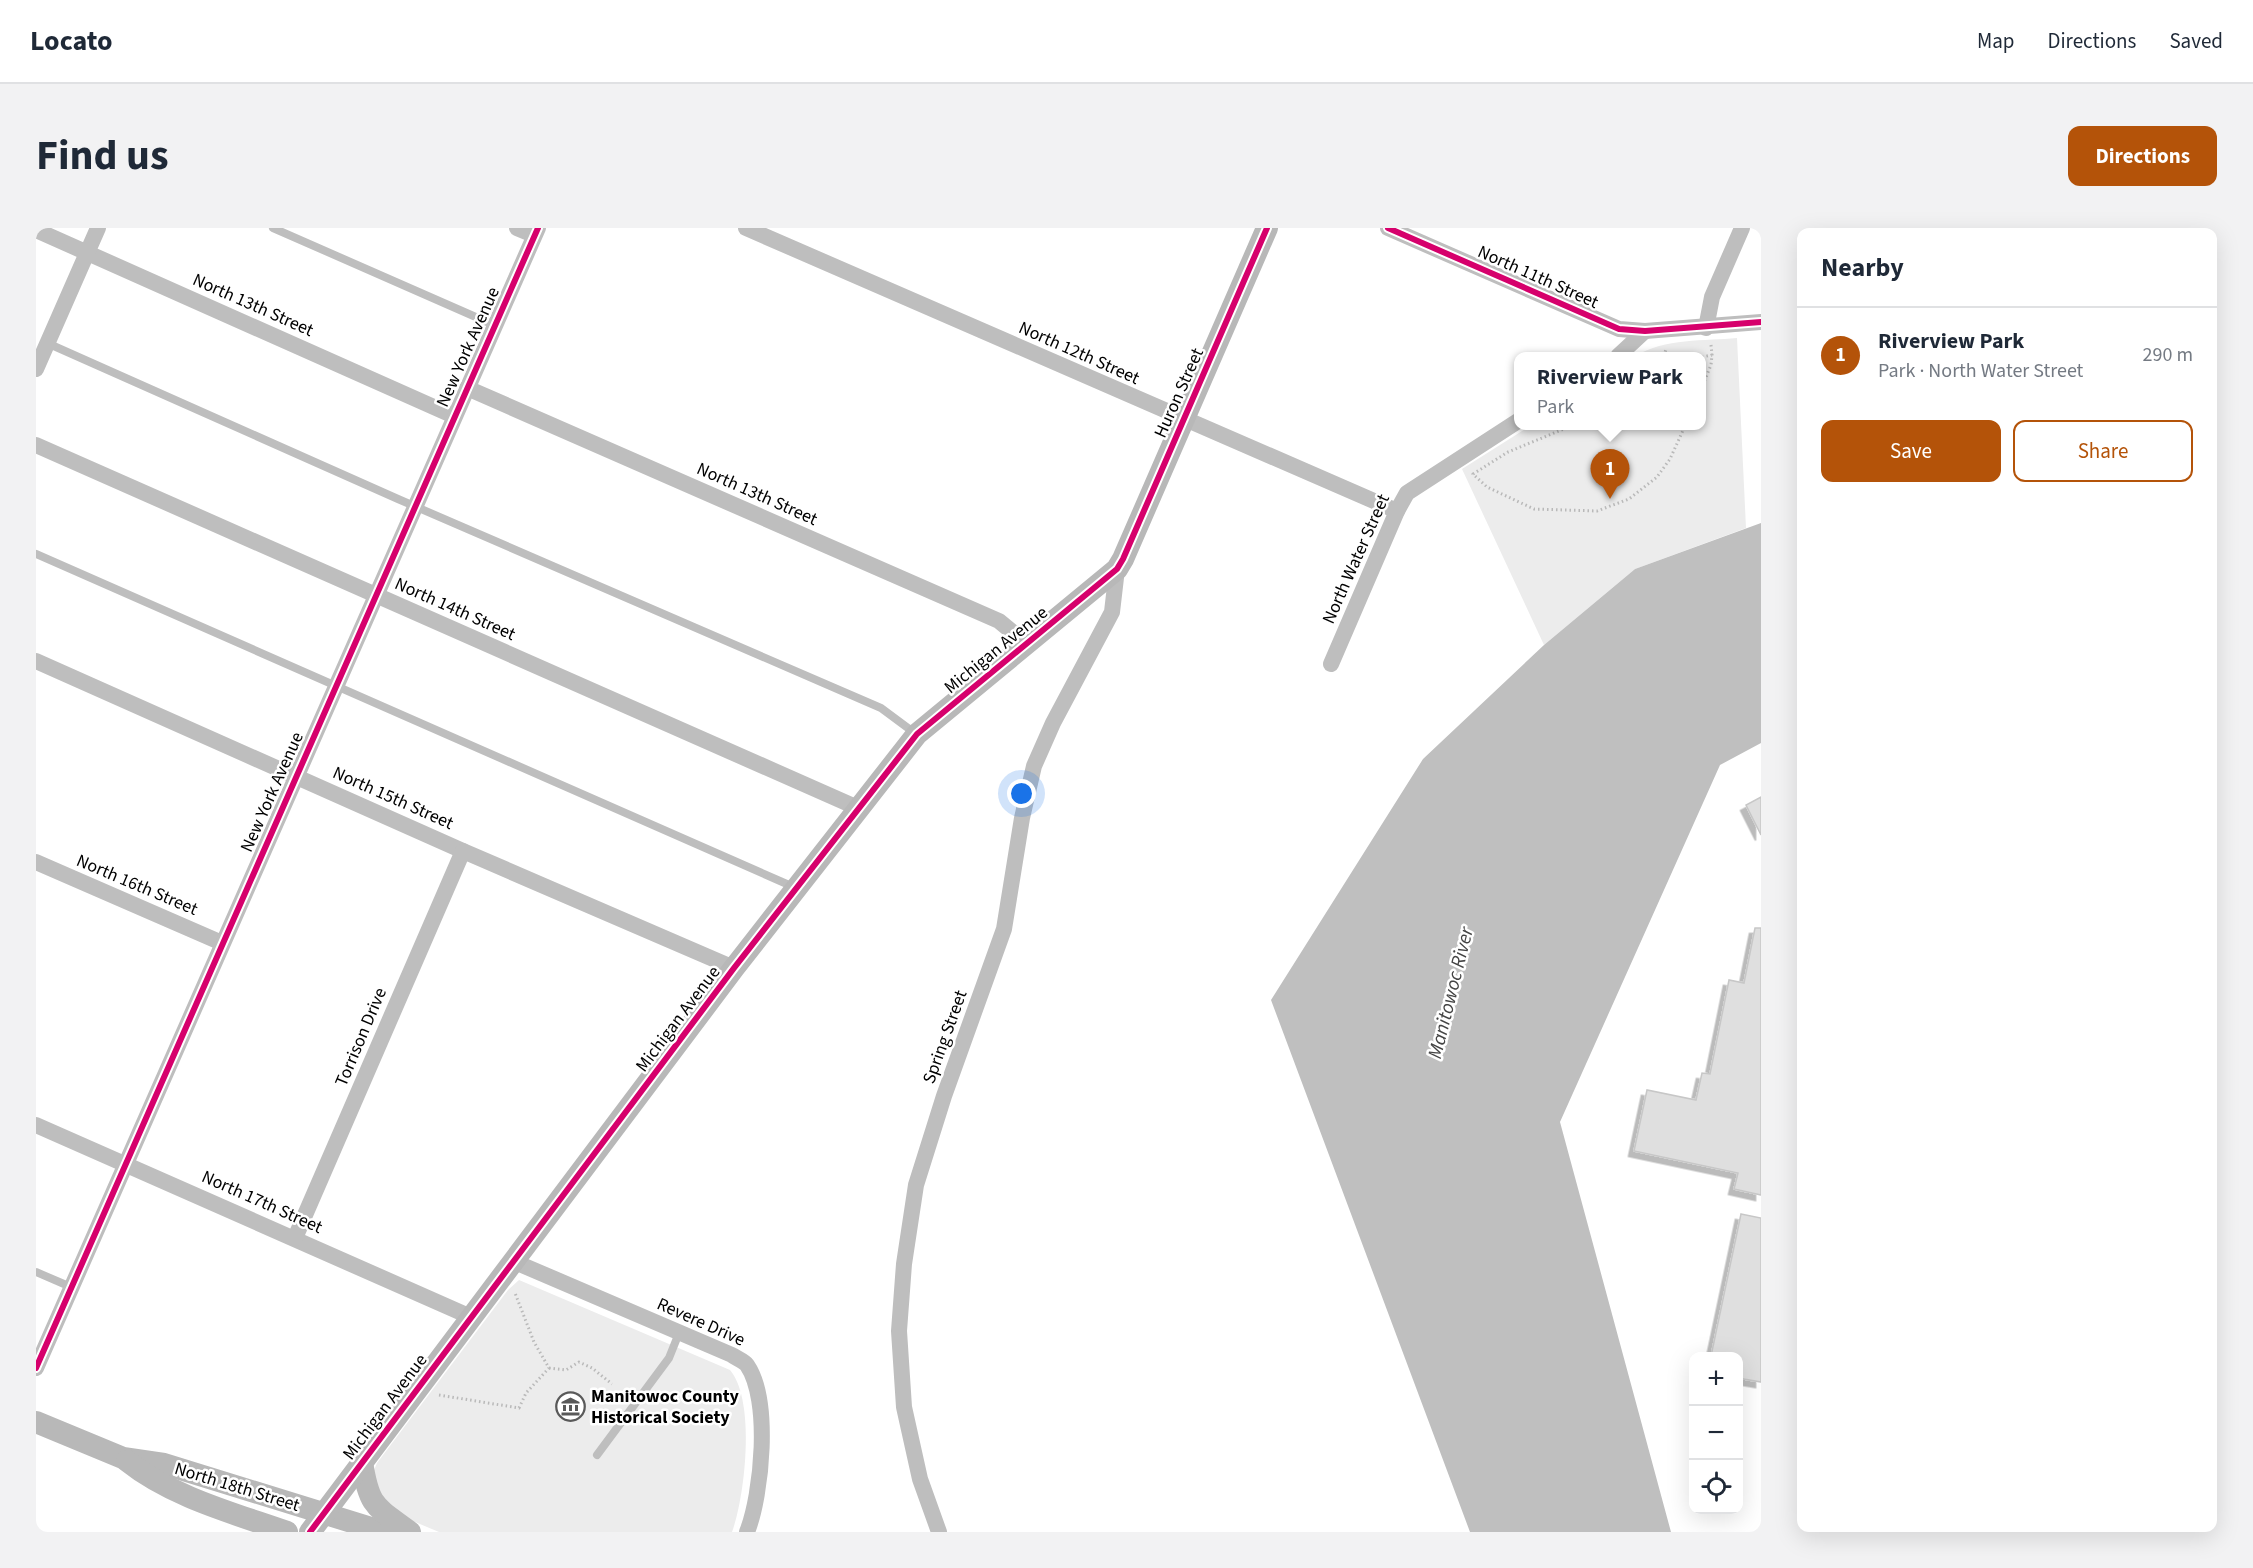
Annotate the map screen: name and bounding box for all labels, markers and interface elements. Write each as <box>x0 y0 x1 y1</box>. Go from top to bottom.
text: Locato <box>30 21 112 61</box>
text: Map <box>1977 26 2015 56</box>
text: Directions <box>2048 26 2136 56</box>
text: Saved <box>2169 26 2223 56</box>
text: Find us <box>36 126 169 186</box>
button: Directions <box>2068 126 2217 186</box>
street label: North 11th Street <box>1474 239 1602 315</box>
text: Nearby <box>1821 249 1904 286</box>
street label: North 13th Street <box>189 267 317 343</box>
street label: New York Avenue <box>430 283 506 411</box>
street label: North 12th Street <box>1015 315 1143 391</box>
text: Riverview Park <box>1878 325 2024 357</box>
text: 1 <box>1835 341 1846 369</box>
text: 290 m <box>2143 341 2193 369</box>
street label: Huron Street <box>1148 344 1210 442</box>
popup <box>1514 352 1706 430</box>
text: Park · North Water Street <box>1878 357 2083 385</box>
text: Riverview Park <box>1537 361 1683 393</box>
text: Park <box>1537 393 1574 421</box>
button: Save <box>1821 420 2001 482</box>
button: Share <box>2013 420 2193 482</box>
pin: 1 <box>1590 450 1630 499</box>
street label: North 13th Street <box>693 456 821 532</box>
street label: North Water Street <box>1316 490 1396 628</box>
street label: North 14th Street <box>391 571 519 647</box>
street label: Michigan Avenue <box>939 600 1053 700</box>
street label: New York Avenue <box>234 728 310 856</box>
street label: North 15th Street <box>329 760 457 836</box>
your location <box>1007 779 1036 808</box>
street label: North 16th Street <box>72 848 202 922</box>
water label: Manitowoc River <box>1421 923 1481 1062</box>
street label: Michigan Avenue <box>630 961 726 1077</box>
street label: Torrison Drive <box>329 984 393 1090</box>
street label: Spring Street <box>917 987 973 1087</box>
street label: North 17th Street <box>198 1164 326 1240</box>
street label: Revere Drive <box>653 1291 749 1353</box>
street label: Michigan Avenue <box>337 1349 433 1465</box>
map controls <box>1689 1352 1743 1514</box>
button: + <box>1689 1352 1743 1406</box>
place label: Manitowoc County Historical Society <box>591 1384 740 1430</box>
museum icon: Manitowoc County Historical Society <box>554 1390 586 1422</box>
button: − <box>1689 1406 1743 1460</box>
street label: North 18th Street <box>171 1456 303 1518</box>
button: locate <box>1689 1460 1743 1514</box>

